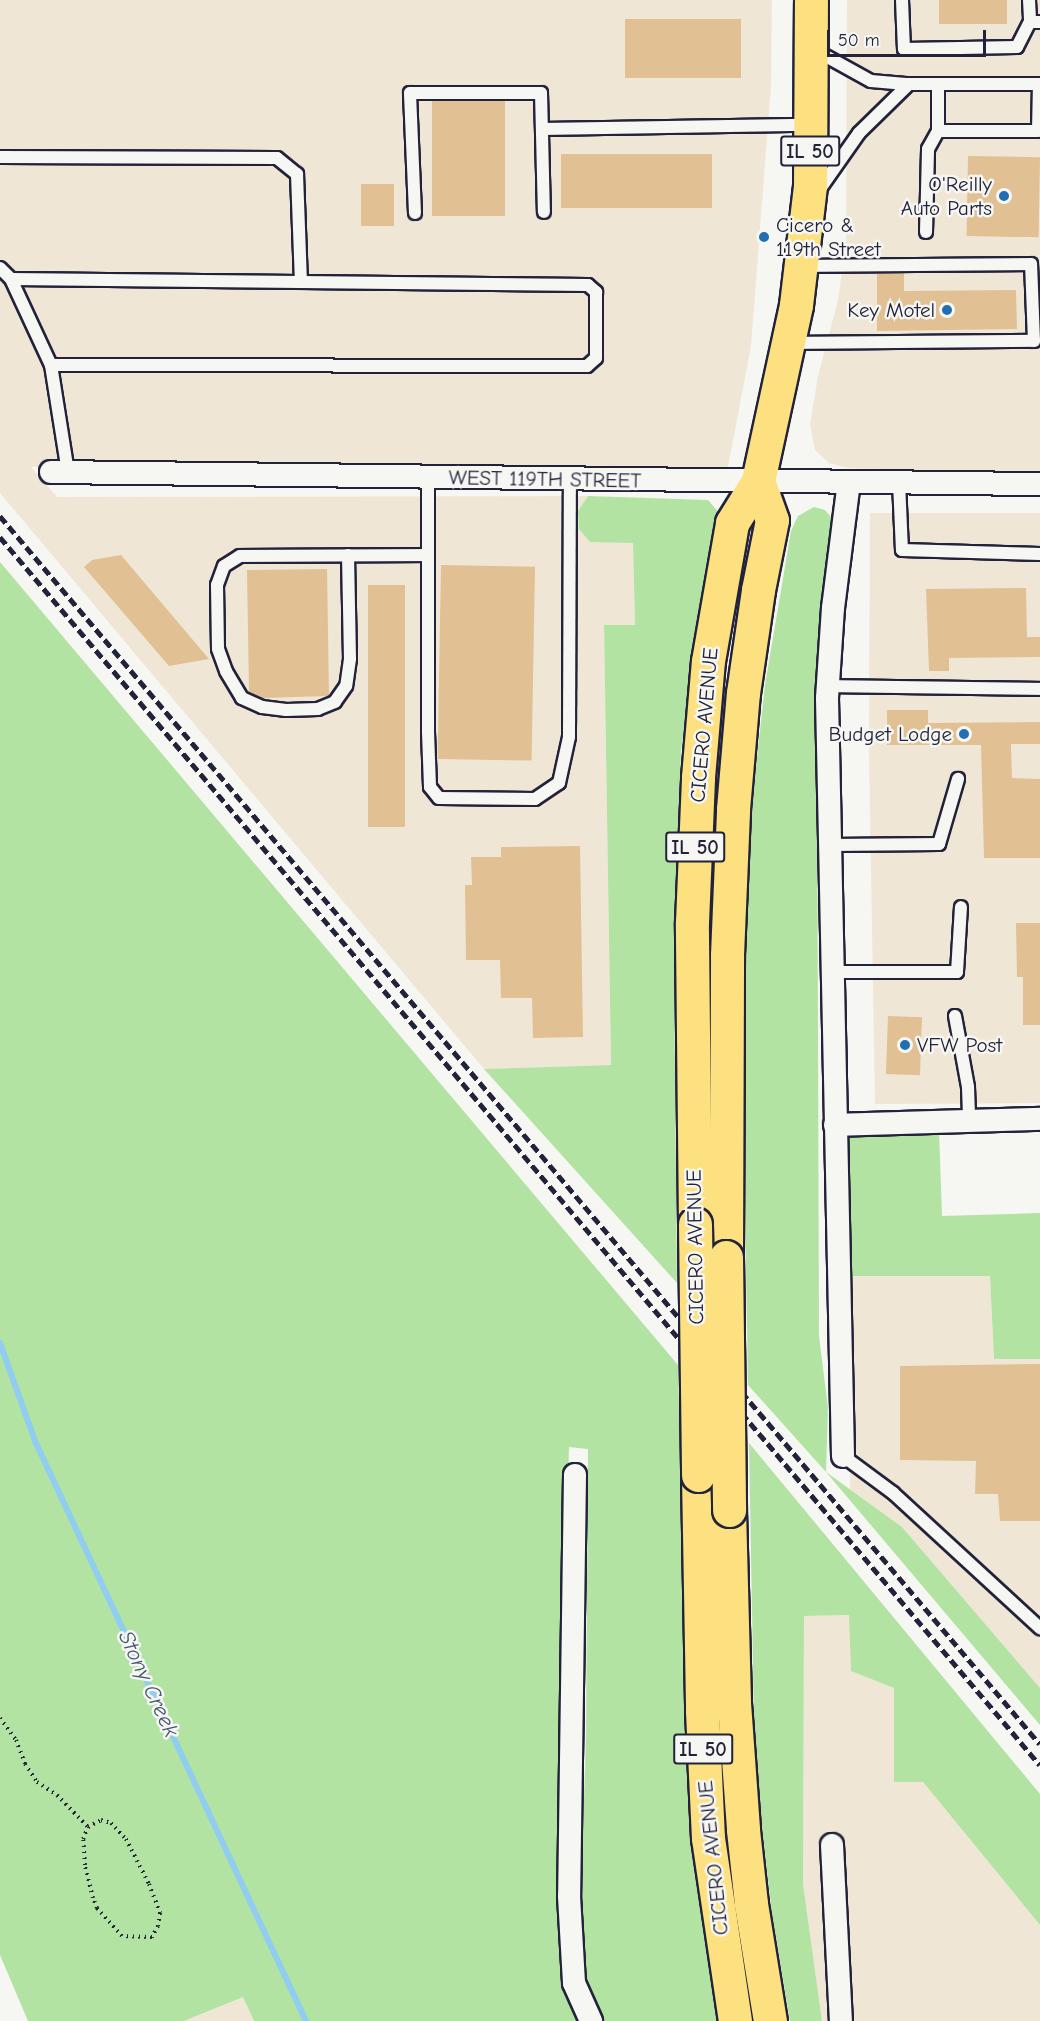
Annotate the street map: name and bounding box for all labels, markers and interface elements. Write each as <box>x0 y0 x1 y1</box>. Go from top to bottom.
scale bar <box>830 18 989 56</box>
text: 50 m <box>838 30 880 51</box>
road number: IL 50 <box>780 134 840 168</box>
place label: O'Reilly Auto Parts <box>901 171 992 221</box>
marker: O'Reilly Auto Parts <box>997 189 1011 203</box>
place label: Cicero & 119th Street <box>776 212 881 262</box>
marker: Cicero & 119th Street <box>757 230 771 244</box>
place label: Key Motel <box>847 297 935 323</box>
marker: Key Motel <box>940 303 954 317</box>
street label: WEST 119TH STREET <box>448 465 642 493</box>
street label: CICERO AVENUE <box>685 647 723 803</box>
place label: Budget Lodge <box>828 721 952 747</box>
marker: Budget Lodge <box>957 727 971 741</box>
road number: IL 50 <box>665 830 725 864</box>
place label: VFW Post <box>917 1032 1002 1058</box>
marker: VFW Post <box>898 1038 912 1052</box>
street label: CICERO AVENUE <box>681 1169 709 1325</box>
water label: Stony Creek <box>112 1627 184 1741</box>
road number: IL 50 <box>673 1732 733 1766</box>
street label: CICERO AVENUE <box>692 1779 734 1937</box>

